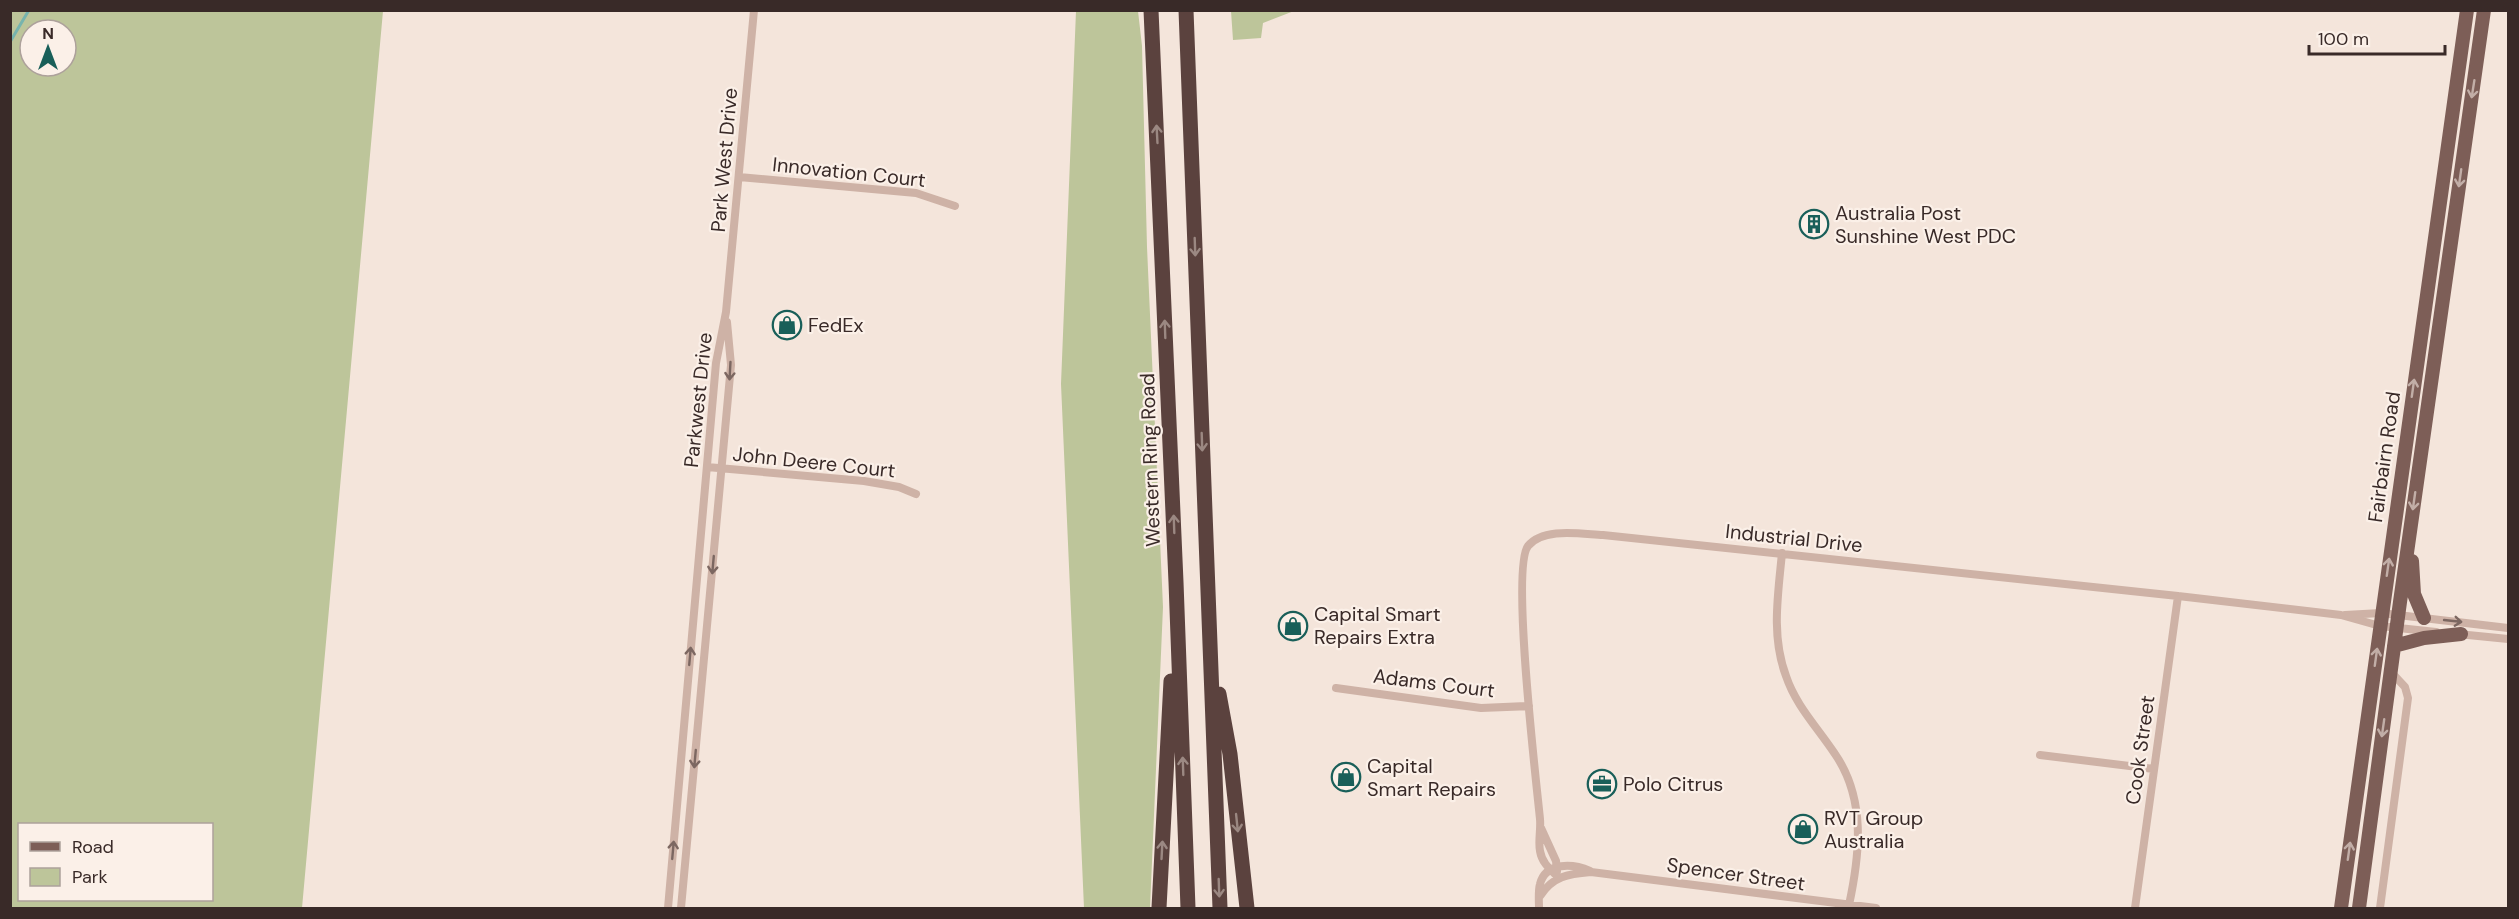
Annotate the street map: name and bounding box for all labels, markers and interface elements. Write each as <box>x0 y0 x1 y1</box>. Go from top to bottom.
north arrow <box>18 18 78 78</box>
scale bar <box>2309 18 2446 56</box>
text: N <box>42 23 54 44</box>
text: 100 m <box>2318 27 2369 51</box>
one-way arrow <box>2468 78 2479 98</box>
street label: Park West Drive <box>705 87 743 233</box>
one-way arrow <box>1151 124 1162 144</box>
street label: Innovation Court <box>771 151 927 193</box>
one-way arrow <box>2455 168 2466 188</box>
place label: Australia Post Sunshine West PDC <box>1835 200 2016 249</box>
building icon: Australia Post Sunshine West PDC <box>1798 208 1830 240</box>
one-way arrow <box>1190 237 1201 257</box>
shop icon: FedEx <box>771 309 803 341</box>
place label: FedEx <box>808 312 863 338</box>
one-way arrow <box>1160 319 1171 339</box>
street label: Parkwest Drive <box>678 331 718 469</box>
one-way arrow <box>724 360 736 380</box>
street label: Western Ring Road <box>1134 373 1166 547</box>
one-way arrow <box>2408 378 2419 398</box>
street label: Fairbairn Road <box>2362 390 2406 524</box>
one-way arrow <box>1197 432 1208 452</box>
street label: John Deere Court <box>731 441 897 483</box>
one-way arrow <box>2409 491 2420 511</box>
one-way arrow <box>1168 514 1179 534</box>
street label: Industrial Drive <box>1724 518 1864 558</box>
one-way arrow <box>707 554 718 574</box>
one-way arrow <box>2383 558 2394 577</box>
place label: Capital Smart Repairs Extra <box>1314 601 1441 650</box>
shop icon: Capital Smart Repairs Extra <box>1277 610 1309 642</box>
one-way arrow <box>2443 616 2463 627</box>
one-way arrow <box>685 647 696 666</box>
one-way arrow <box>2370 648 2381 668</box>
street label: Adams Court <box>1372 663 1496 703</box>
street label: Cook Street <box>2119 693 2161 806</box>
one-way arrow <box>2378 717 2389 737</box>
one-way arrow <box>689 749 700 769</box>
place label: Capital Smart Repairs <box>1367 753 1496 802</box>
one-way arrow <box>1177 757 1188 777</box>
shop icon: Capital Smart Repairs <box>1330 761 1362 793</box>
office icon: Polo Citrus <box>1586 768 1618 800</box>
place label: Polo Citrus <box>1623 771 1723 797</box>
place label: RVT Group Australia <box>1824 805 1923 854</box>
one-way arrow <box>1232 812 1243 832</box>
shop icon: RVT Group Australia <box>1787 813 1819 845</box>
legend <box>18 823 213 901</box>
text: Road <box>72 835 114 859</box>
one-way arrow <box>668 841 679 861</box>
one-way arrow <box>1157 841 1168 861</box>
one-way arrow <box>2343 841 2354 861</box>
street label: Spencer Street <box>1665 851 1807 897</box>
text: Park <box>72 865 108 889</box>
one-way arrow <box>1214 877 1225 897</box>

